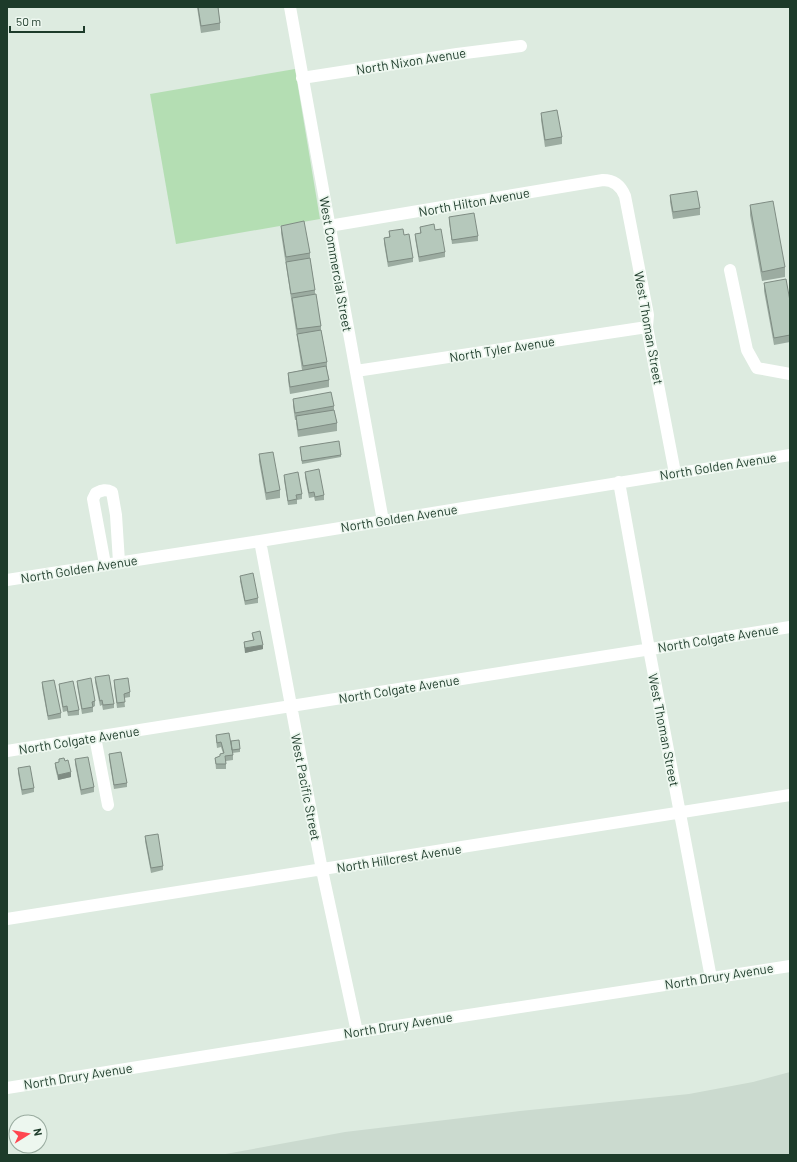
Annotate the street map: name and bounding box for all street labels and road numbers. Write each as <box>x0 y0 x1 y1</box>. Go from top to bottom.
street label: North Nixon Avenue <box>355 44 467 78</box>
street label: North Hilton Avenue <box>417 184 531 220</box>
street label: West Commercial Street <box>316 195 356 333</box>
street label: West Thoman Street <box>631 270 667 386</box>
street label: North Tyler Avenue <box>448 333 556 365</box>
street label: North Golden Avenue <box>658 449 778 483</box>
street label: North Golden Avenue <box>339 501 459 535</box>
street label: North Golden Avenue <box>19 552 139 586</box>
street label: North Colgate Avenue <box>656 621 780 655</box>
street label: North Colgate Avenue <box>337 672 461 706</box>
street label: West Thoman Street <box>645 672 683 788</box>
street label: North Colgate Avenue <box>17 723 141 757</box>
street label: West Pacific Street <box>288 732 324 842</box>
street label: North Hillcrest Avenue <box>335 840 463 876</box>
street label: North Drury Avenue <box>663 959 775 992</box>
street label: North Drury Avenue <box>342 1008 454 1041</box>
street label: North Drury Avenue <box>22 1059 134 1092</box>

